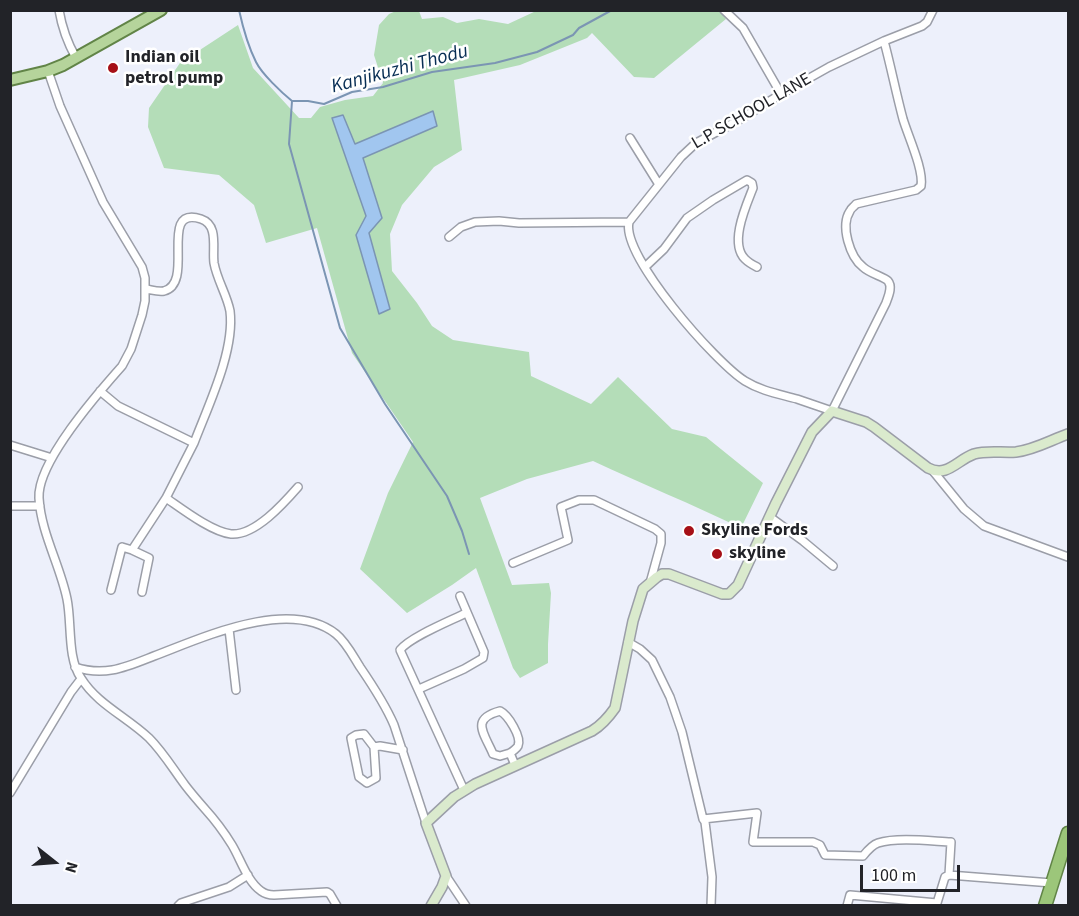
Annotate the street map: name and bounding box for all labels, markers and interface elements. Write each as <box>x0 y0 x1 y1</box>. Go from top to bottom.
water label: Kanjikuzhi Thodu <box>329 40 471 100</box>
place label: Indian oil petrol pump <box>125 47 223 90</box>
marker: Indian oil petrol pump <box>106 61 120 75</box>
street label: L.P SCHOOL LANE <box>688 69 816 155</box>
place label: Skyline Fords <box>701 520 808 542</box>
marker: Skyline Fords <box>682 524 696 538</box>
place label: skyline <box>729 543 786 565</box>
marker: skyline <box>710 547 724 561</box>
north arrow <box>24 832 84 892</box>
scale bar <box>863 853 964 891</box>
text: N <box>59 859 83 876</box>
text: 100 m <box>871 863 916 888</box>

